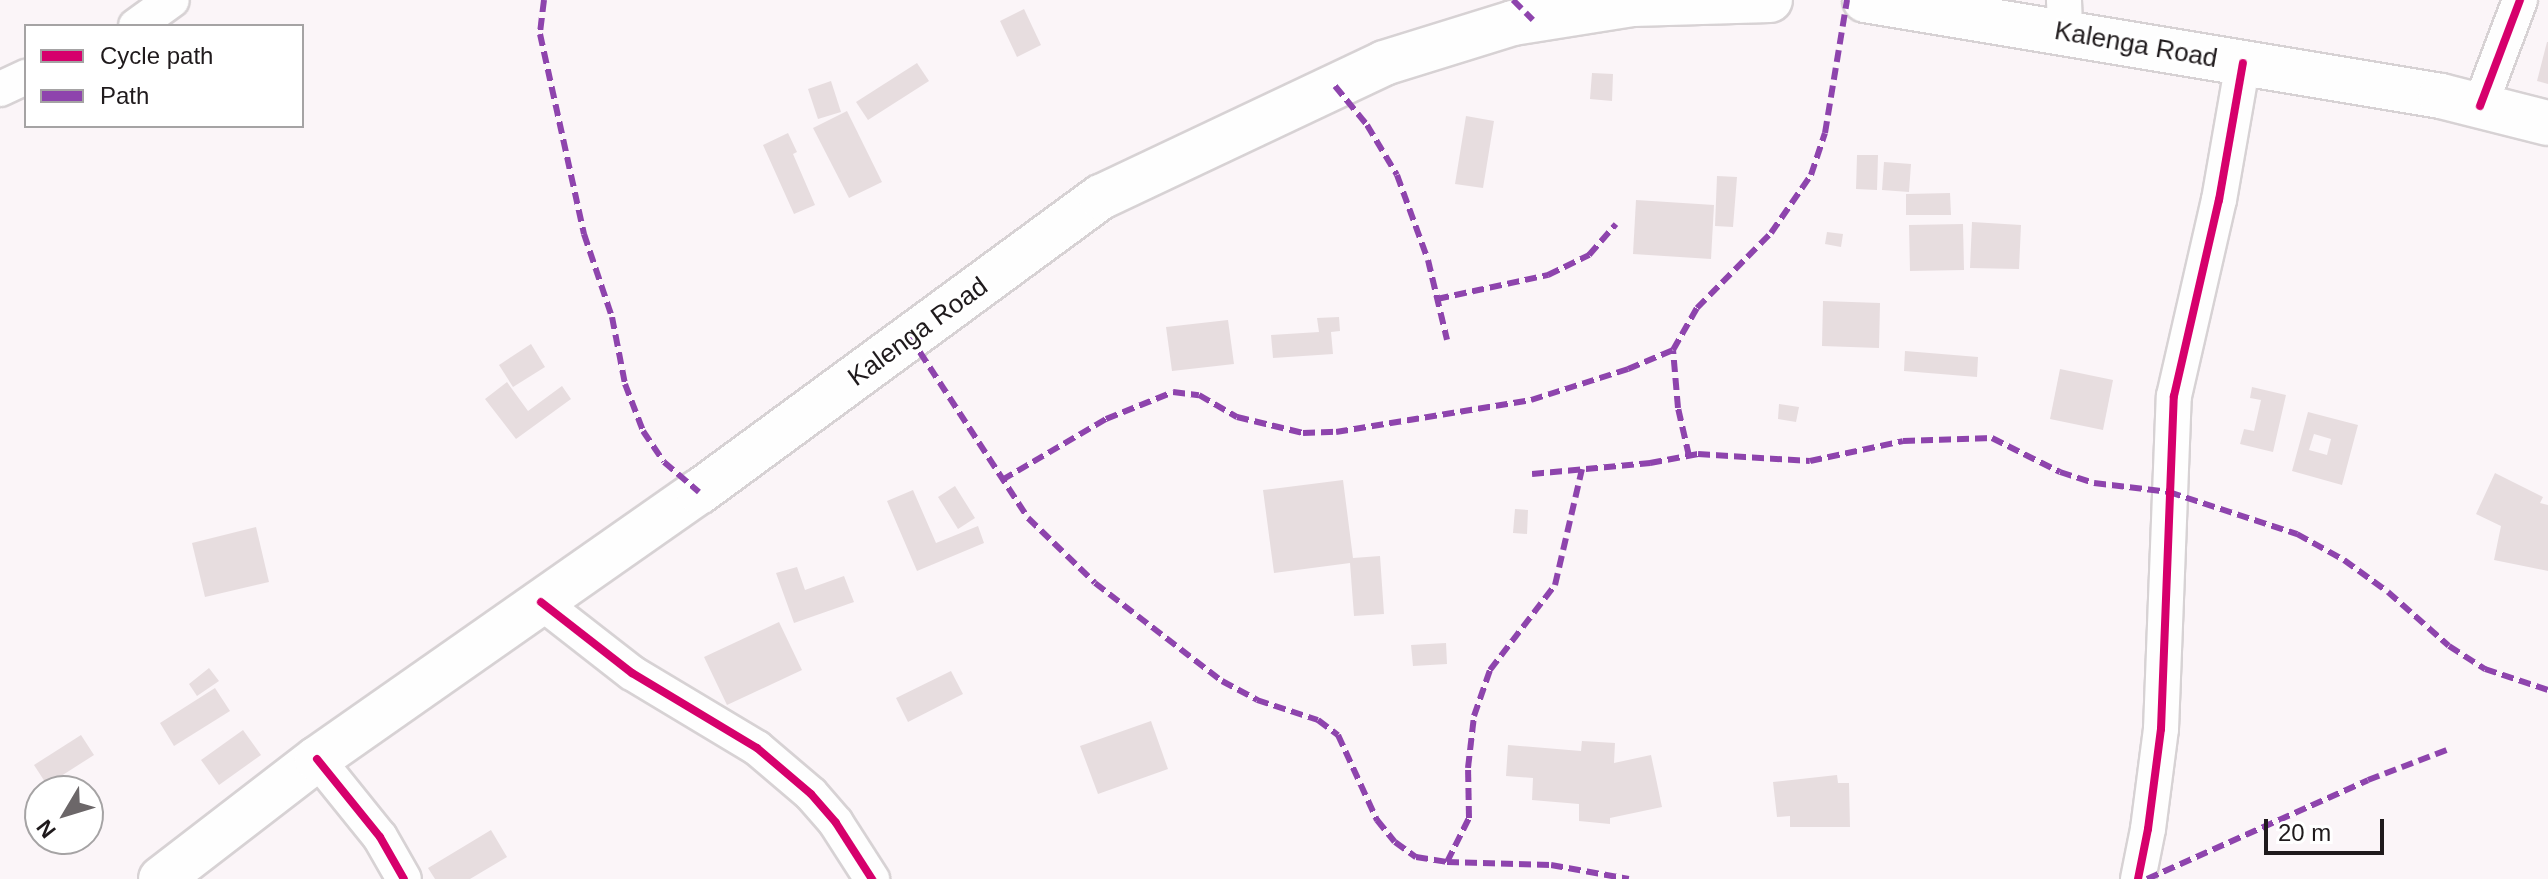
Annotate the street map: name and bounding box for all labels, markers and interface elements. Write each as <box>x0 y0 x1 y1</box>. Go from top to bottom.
street label: Kalenga Road <box>2052 15 2220 75</box>
legend <box>24 24 304 128</box>
text: Cycle path <box>100 42 213 69</box>
text: Path <box>100 82 149 109</box>
street label: Kalenga Road <box>842 271 994 393</box>
north arrow <box>24 775 104 855</box>
scale bar <box>2268 803 2388 853</box>
text: N <box>32 815 61 843</box>
text: 20 m <box>2278 819 2331 846</box>

